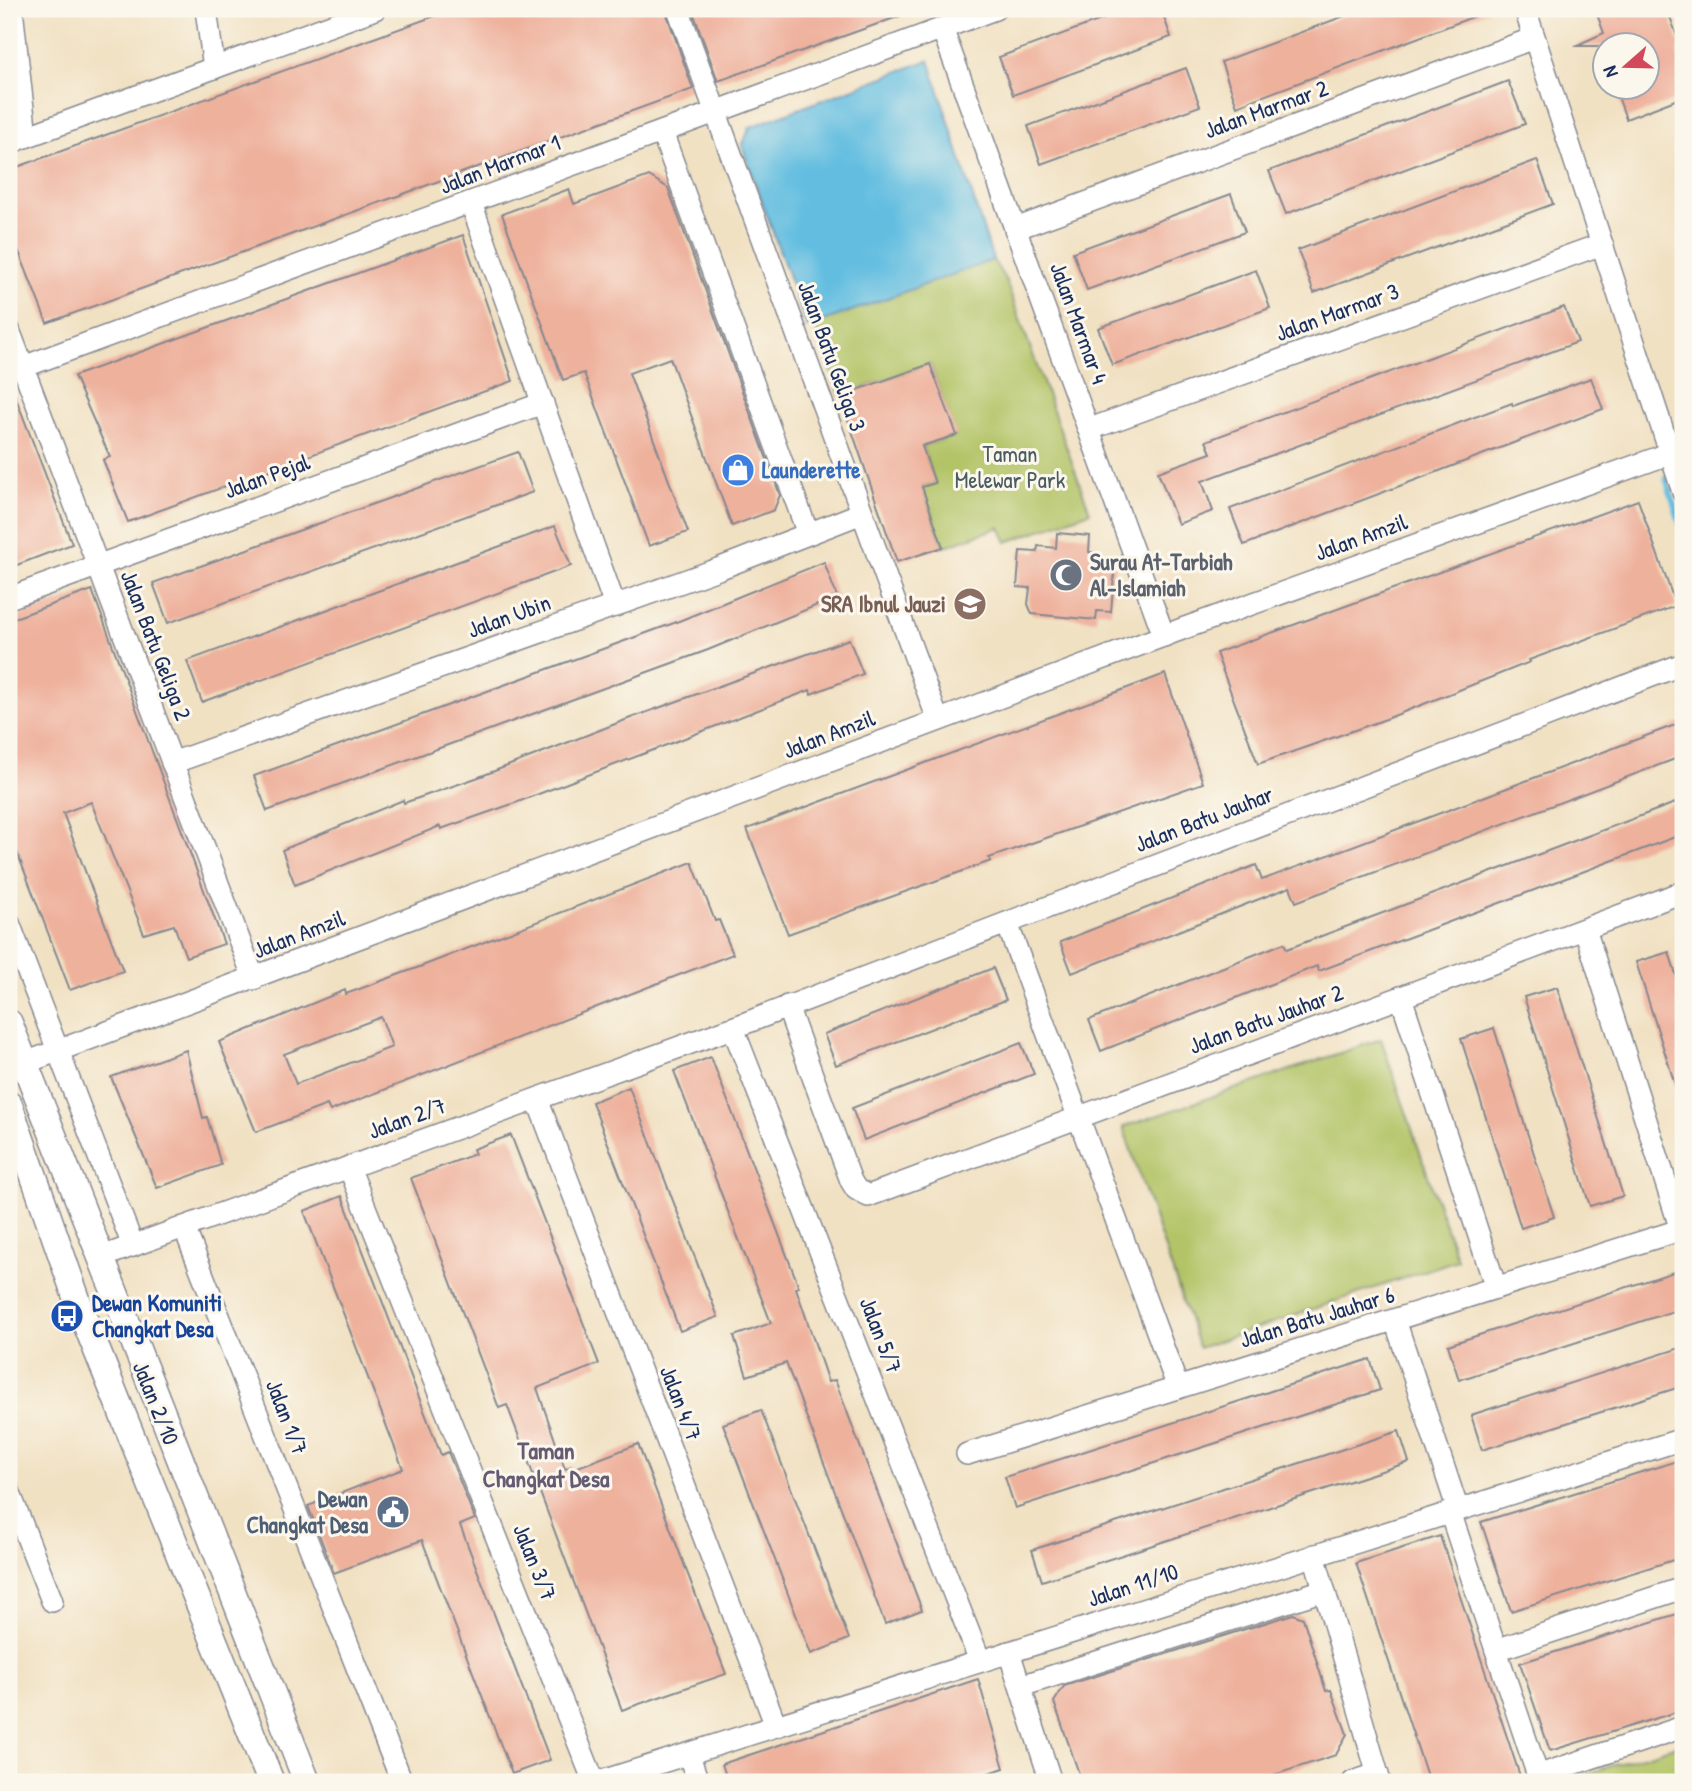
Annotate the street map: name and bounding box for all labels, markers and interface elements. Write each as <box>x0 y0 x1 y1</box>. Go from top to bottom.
north arrow <box>1590 32 1660 102</box>
text: N <box>1596 63 1624 81</box>
street label: Jalan Marmar 2 <box>1200 72 1332 145</box>
street label: Jalan Marmar 1 <box>435 126 565 201</box>
street label: Jalan Marmar 4 <box>1043 258 1116 388</box>
street label: Jalan Marmar 3 <box>1271 275 1403 348</box>
street label: Jalan Batu Geliga 3 <box>791 276 874 435</box>
park label: Taman Melewar Park <box>955 438 1066 495</box>
street label: Jalan Pejal <box>220 445 315 505</box>
shop icon: Launderette <box>719 451 757 489</box>
place label: Launderette <box>762 454 861 485</box>
street label: Jalan Amzil <box>1310 505 1412 568</box>
place label: Surau At-Tarbiah Al-Islamiah <box>1090 546 1233 603</box>
mosque icon: Surau At-Tarbiah Al-Islamiah <box>1047 556 1085 594</box>
street label: Jalan Batu Geliga 2 <box>114 565 199 724</box>
school or university icon: SRA Ibnul Jauzi <box>951 585 989 623</box>
street label: Jalan Ubin <box>463 586 555 645</box>
place label: SRA Ibnul Jauzi <box>821 588 946 619</box>
street label: Jalan Amzil <box>778 701 880 765</box>
street label: Jalan Batu Jauhar <box>1130 778 1278 859</box>
street label: Jalan Amzil <box>248 901 350 965</box>
street label: Jalan Batu Jauhar 2 <box>1185 976 1347 1061</box>
street label: Jalan 2/7 <box>364 1089 450 1146</box>
street label: Jalan Batu Jauhar 6 <box>1236 1278 1398 1355</box>
place label: Dewan Komuniti Changkat Desa <box>92 1287 222 1345</box>
street label: Jalan 5/7 <box>853 1292 910 1377</box>
bus stop icon: Dewan Komuniti Changkat Desa <box>48 1297 86 1335</box>
street label: Jalan 2/10 <box>126 1356 187 1449</box>
street label: Jalan 4/7 <box>653 1361 710 1445</box>
street label: Jalan 1/7 <box>259 1375 316 1459</box>
district label: Taman Changkat Desa <box>483 1434 610 1495</box>
place label: Dewan Changkat Desa <box>246 1483 368 1541</box>
public building icon: Dewan Changkat Desa <box>374 1493 412 1531</box>
street label: Jalan 3/7 <box>506 1519 565 1605</box>
street label: Jalan 11/10 <box>1084 1555 1182 1614</box>

